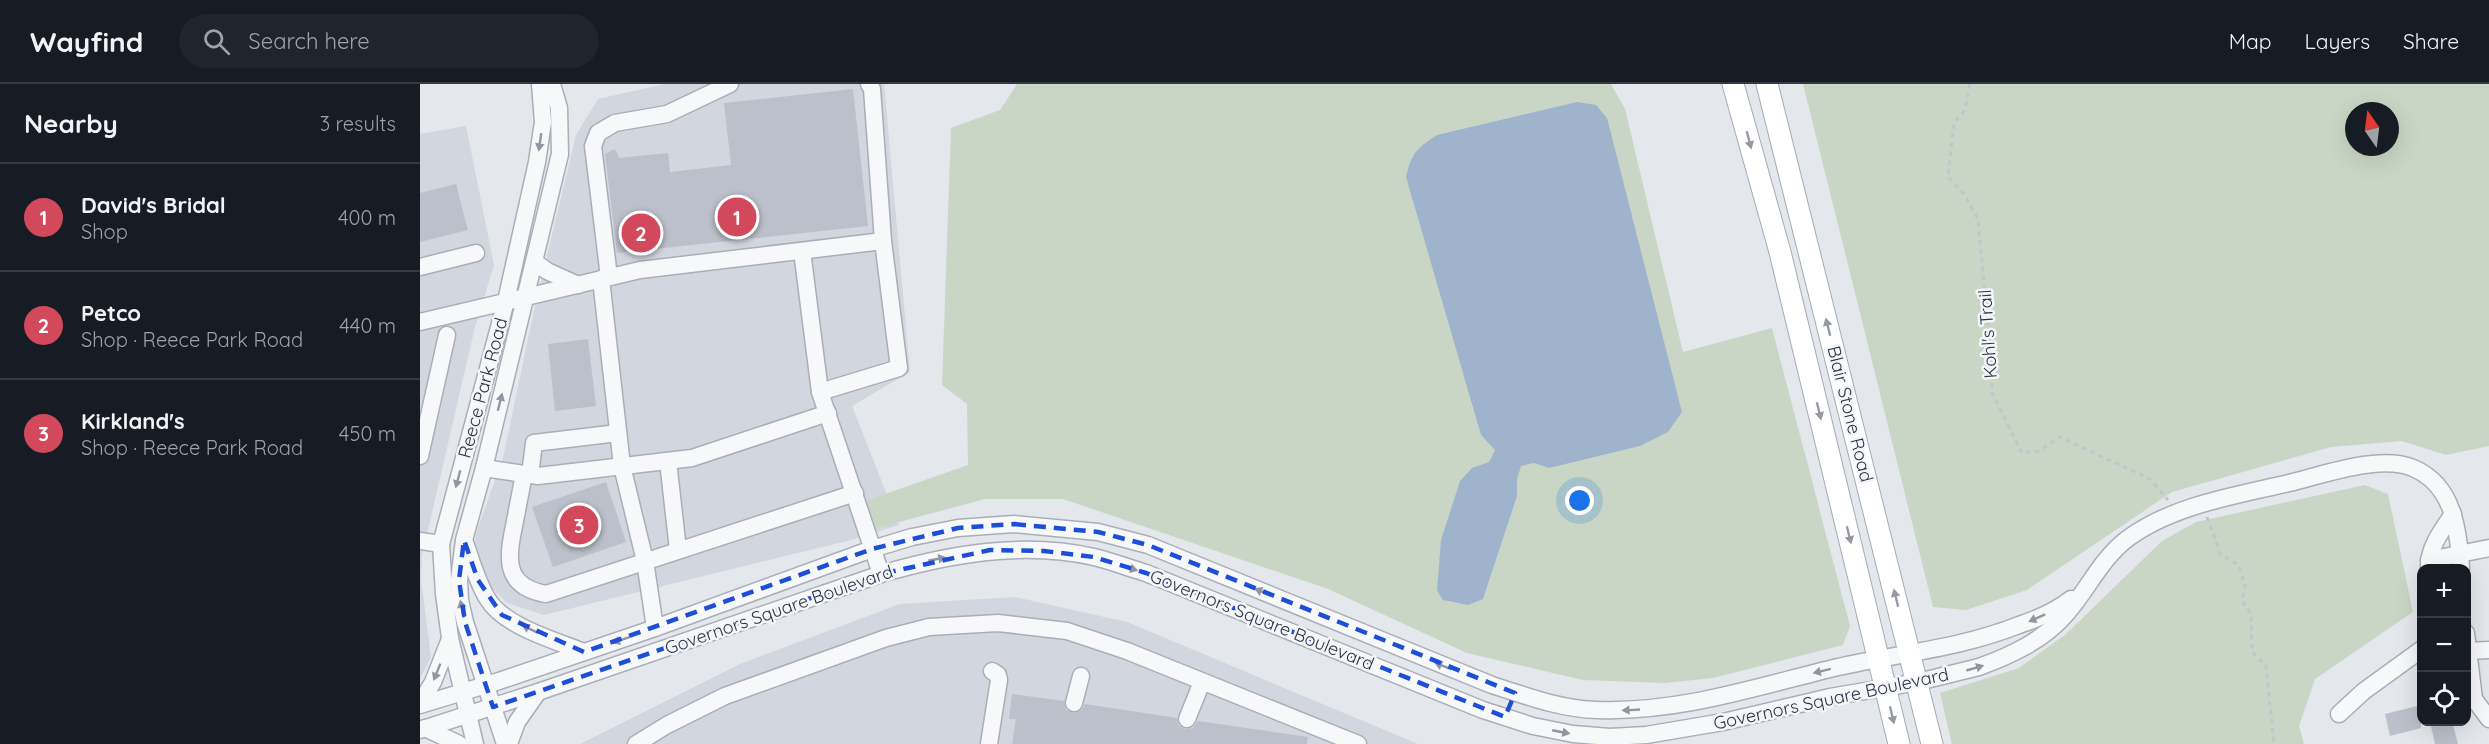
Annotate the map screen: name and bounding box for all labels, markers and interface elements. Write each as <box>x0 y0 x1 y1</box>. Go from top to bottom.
search box <box>179 14 599 68</box>
text: Wayfind <box>30 24 143 59</box>
icon: search <box>200 25 233 58</box>
text: Search here <box>248 27 370 55</box>
text: Map <box>2229 28 2272 54</box>
text: Layers <box>2305 28 2370 54</box>
text: Share <box>2403 28 2459 54</box>
north arrow <box>2345 102 2399 156</box>
text: Nearby <box>24 107 118 140</box>
text: 3 results <box>320 111 396 136</box>
one-way arrow <box>1745 132 1754 150</box>
one-way arrow <box>536 133 545 152</box>
text: David's Bridal <box>81 191 226 219</box>
pin: 1 <box>718 194 756 240</box>
text: 1 <box>40 205 47 230</box>
text: 400 m <box>338 205 396 230</box>
pin: 2 <box>622 210 660 256</box>
text: Shop <box>81 219 128 244</box>
street label: Kohl's Trail <box>1973 289 2002 379</box>
text: Petco <box>81 299 141 327</box>
text: 2 <box>38 313 49 338</box>
text: 440 m <box>339 313 396 338</box>
street label: Reece Park Road <box>453 315 512 461</box>
one-way arrow <box>1823 318 1832 336</box>
text: Shop · Reece Park Road <box>81 327 303 352</box>
street label: Blair Stone Road <box>1822 343 1879 484</box>
one-way arrow <box>495 393 505 411</box>
one-way arrow <box>1814 401 1824 420</box>
text: Kirkland's <box>81 407 185 435</box>
text: 3 <box>38 421 49 446</box>
text: 450 m <box>339 421 396 446</box>
text: Shop · Reece Park Road <box>81 435 303 460</box>
one-way arrow <box>453 470 463 488</box>
your location <box>1565 486 1594 515</box>
pin: 3 <box>560 502 598 548</box>
one-way arrow <box>1844 526 1854 544</box>
one-way arrow <box>928 553 946 563</box>
street label: Governors Square Boulevard <box>662 560 896 659</box>
one-way arrow <box>1120 564 1138 573</box>
street label: Governors Square Boulevard <box>1147 564 1378 675</box>
map controls <box>2417 564 2471 726</box>
button: + <box>2417 564 2471 618</box>
one-way arrow <box>1254 587 1272 596</box>
one-way arrow <box>1891 588 1901 607</box>
one-way arrow <box>457 599 466 618</box>
one-way arrow <box>2027 613 2045 623</box>
button: − <box>2417 618 2471 672</box>
one-way arrow <box>521 625 538 634</box>
one-way arrow <box>612 635 630 645</box>
one-way arrow <box>1434 661 1452 671</box>
street label: Governors Square Boulevard <box>1711 662 1951 735</box>
one-way arrow <box>432 663 441 681</box>
one-way arrow <box>1966 663 1984 672</box>
one-way arrow <box>1813 667 1831 677</box>
button: locate <box>2417 672 2471 726</box>
one-way arrow <box>1622 705 1641 714</box>
one-way arrow <box>1887 706 1897 725</box>
one-way arrow <box>1552 727 1570 737</box>

